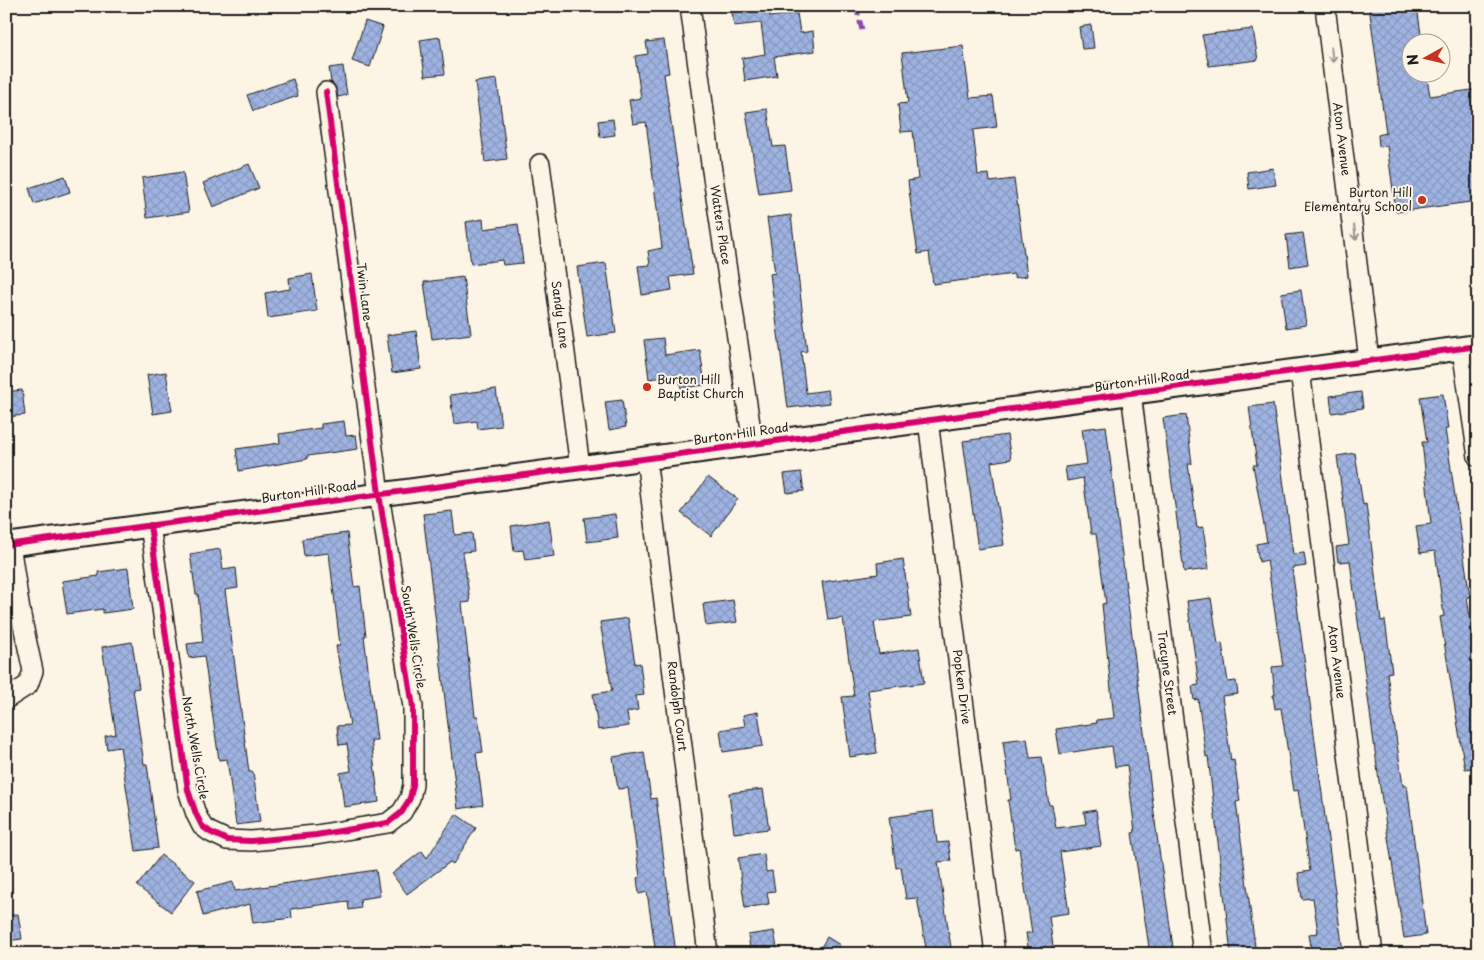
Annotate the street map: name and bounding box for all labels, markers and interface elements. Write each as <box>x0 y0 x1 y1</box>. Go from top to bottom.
north arrow <box>1402 32 1452 82</box>
one-way arrow <box>1327 46 1337 62</box>
text: N <box>1401 53 1424 67</box>
street label: Aton Avenue <box>1329 101 1356 177</box>
place label: Burton Hill Elementary School <box>1304 183 1412 215</box>
street label: Watters Place <box>706 184 736 266</box>
marker: Burton Hill Elementary School <box>1416 194 1428 206</box>
one-way arrow <box>1350 225 1360 241</box>
street label: Twin Lane <box>352 262 378 322</box>
street label: Sandy Lane <box>547 280 574 350</box>
street label: Burton Hill Road <box>1093 364 1191 396</box>
place label: Burton Hill Baptist Church <box>657 370 744 402</box>
marker: Burton Hill Baptist Church <box>641 381 653 393</box>
street label: Burton Hill Road <box>692 417 790 449</box>
street label: Burton Hill Road <box>260 475 358 507</box>
street label: South Wells Circle <box>397 584 431 690</box>
street label: Aton Avenue <box>1324 624 1351 700</box>
street label: Tracyne Street <box>1154 629 1182 716</box>
street label: Popken Drive <box>949 648 976 725</box>
street label: Randolph Court <box>663 660 693 752</box>
street label: North Wells Circle <box>178 695 214 801</box>

